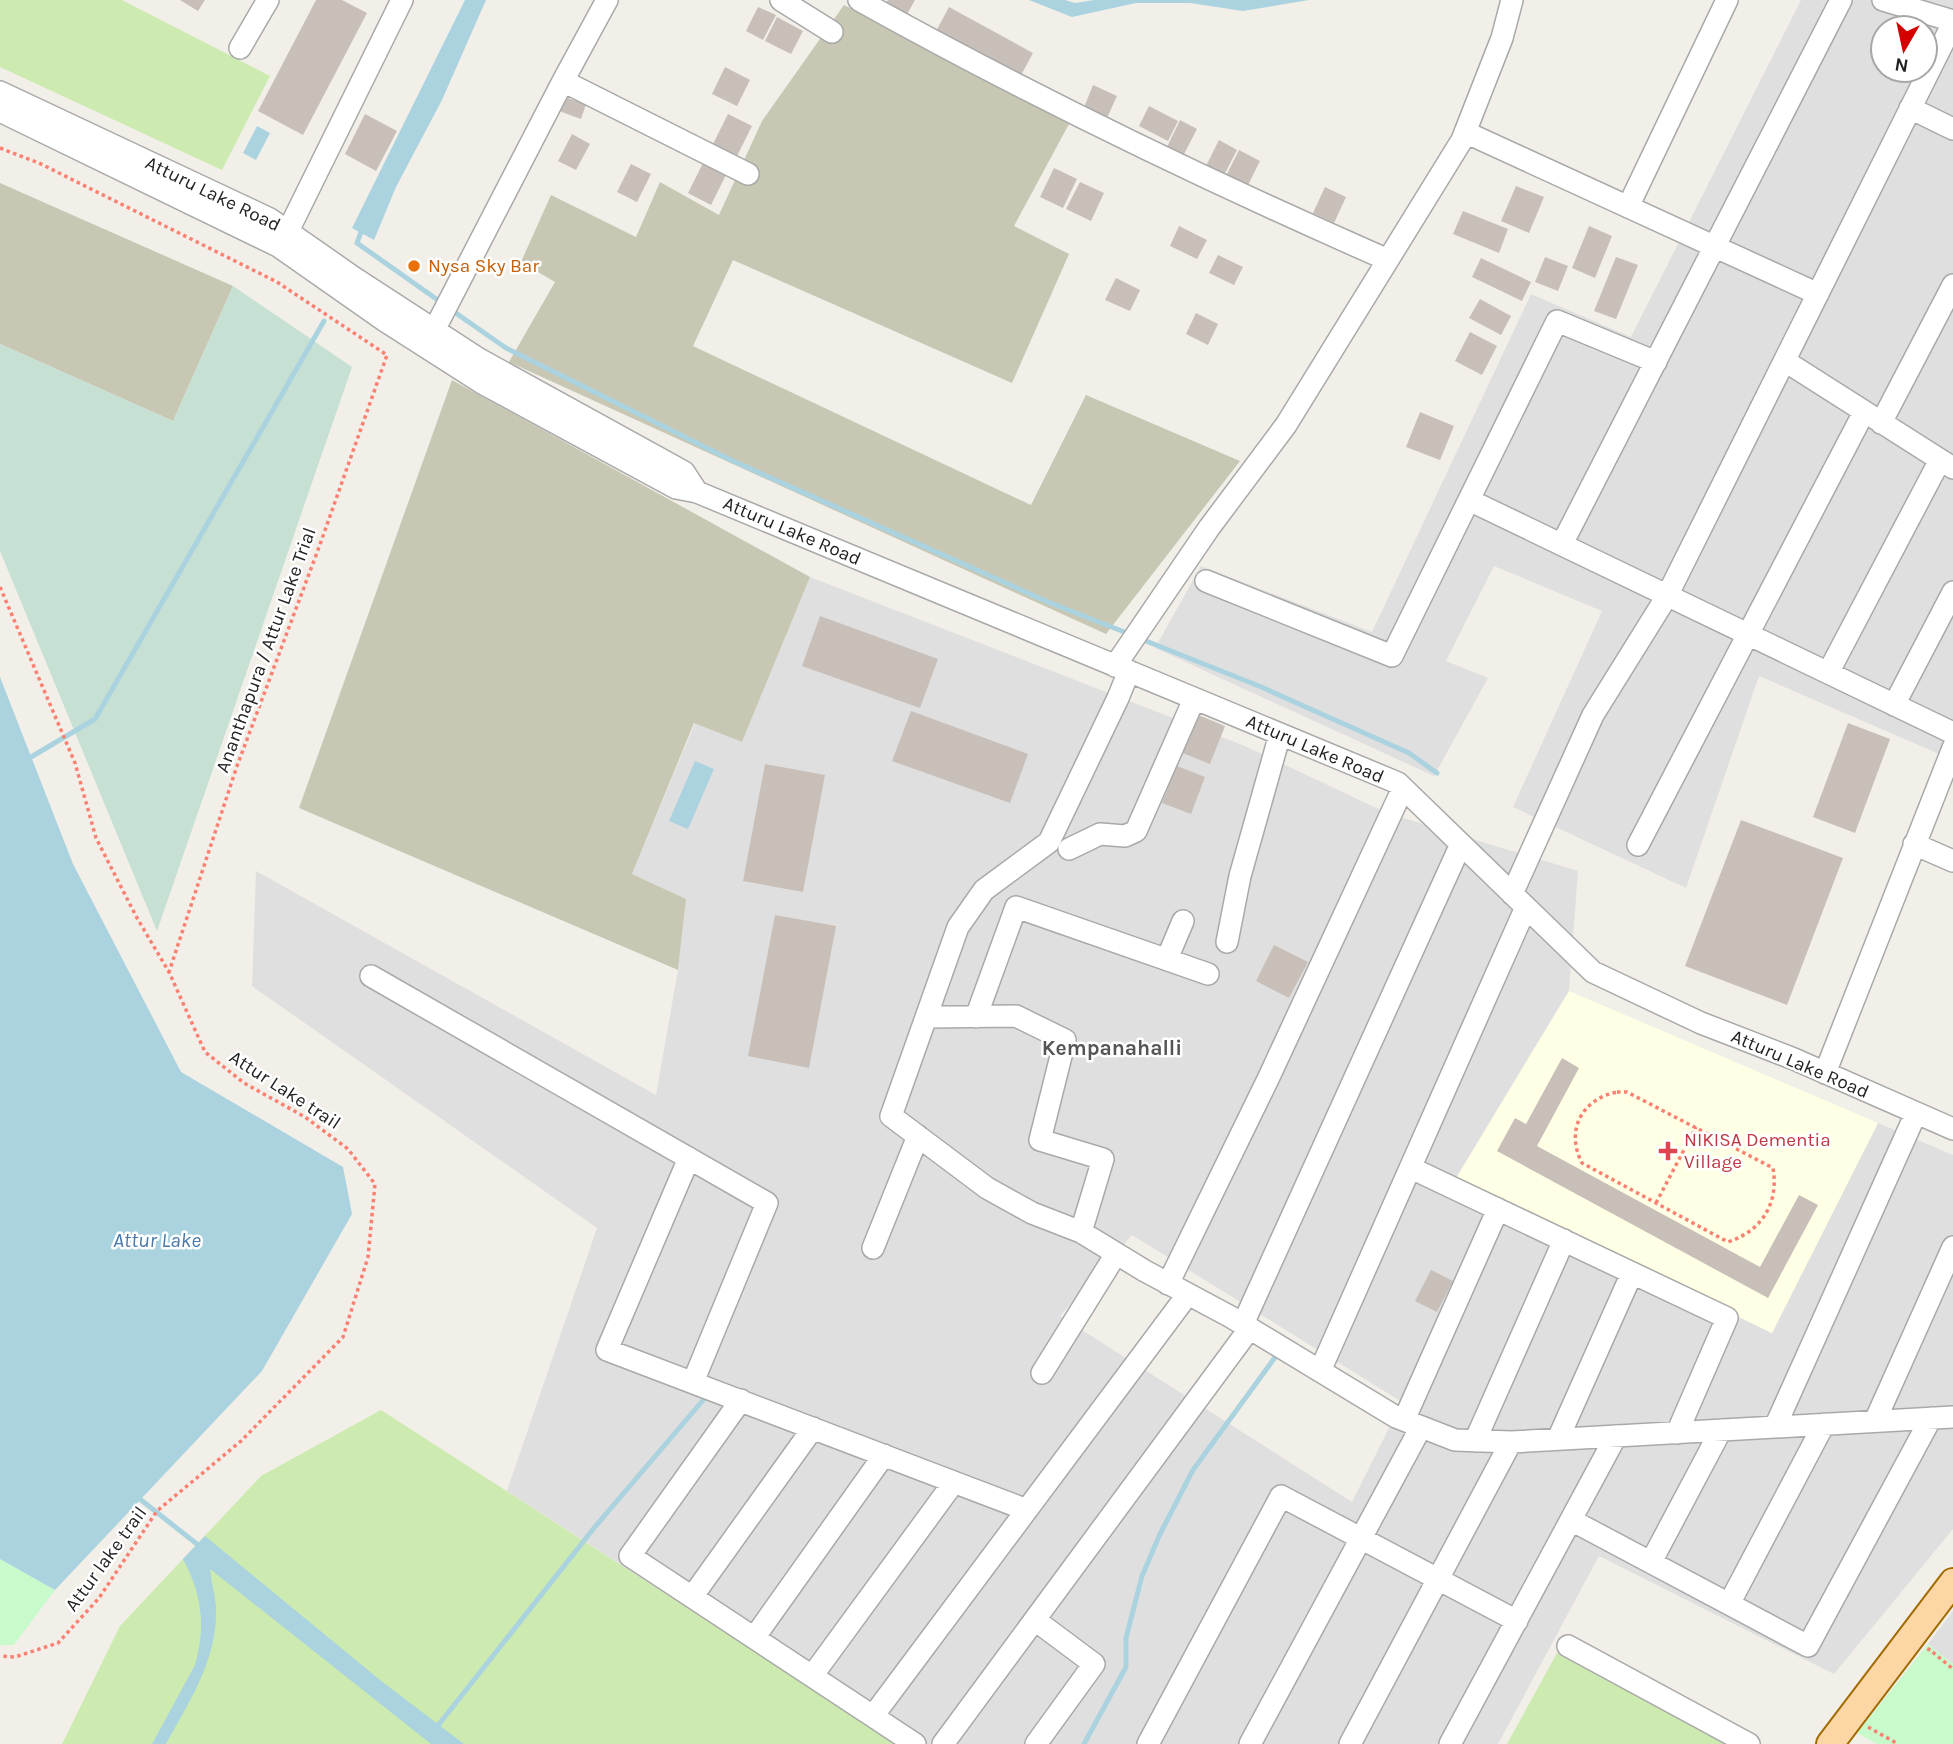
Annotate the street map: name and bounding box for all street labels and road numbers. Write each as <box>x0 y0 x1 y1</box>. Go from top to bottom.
street label: Atturu Lake Road <box>142 152 284 236</box>
street label: Atturu Lake Road <box>720 492 864 570</box>
street label: Ananthapura / Attur Lake Trial <box>211 524 321 776</box>
street label: Atturu Lake Road <box>1243 710 1387 788</box>
street label: Atturu Lake Road <box>1728 1025 1872 1103</box>
street label: Attur Lake trail <box>225 1046 345 1134</box>
street label: Attur lake trail <box>61 1502 151 1616</box>

